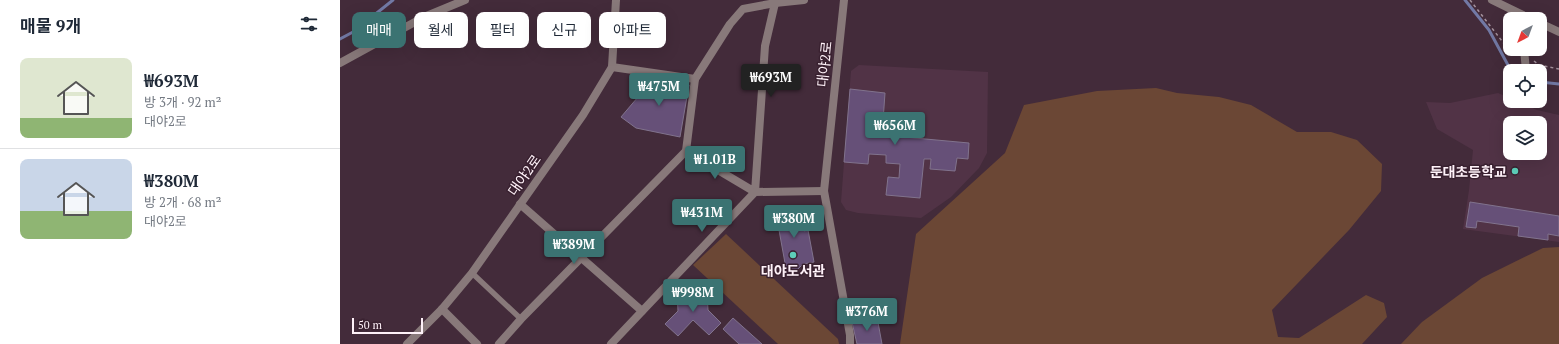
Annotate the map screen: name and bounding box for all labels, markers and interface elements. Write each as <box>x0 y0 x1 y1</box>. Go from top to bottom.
chip: 매매 <box>352 12 406 48</box>
chip: 월세 <box>414 12 468 48</box>
chip: 필터 <box>476 12 529 48</box>
chip: 신규 <box>537 12 591 48</box>
chip: 아파트 <box>599 12 666 48</box>
north arrow <box>1503 12 1547 56</box>
map controls <box>1503 12 1547 160</box>
icon: filters <box>298 13 320 35</box>
text: 매물 9개 <box>20 14 81 37</box>
street label: 대야2로 <box>812 40 836 88</box>
pin: ₩693M <box>743 64 799 98</box>
button: locate <box>1503 64 1547 108</box>
text: ₩693M <box>750 68 792 86</box>
text: ₩693M <box>144 69 199 92</box>
pin: ₩475M <box>631 73 687 107</box>
icon: home <box>52 74 100 122</box>
text: ₩475M <box>638 77 680 95</box>
text: 방 3개 · 92 m² <box>144 93 221 111</box>
text: 대야2로 <box>144 112 187 130</box>
pin: ₩656M <box>867 112 923 146</box>
text: ₩656M <box>874 116 916 134</box>
button: layers <box>1503 116 1547 160</box>
pin: ₩1.01B <box>682 146 748 180</box>
text: ₩1.01B <box>694 150 736 168</box>
street label: 대야2로 <box>503 151 545 199</box>
place label: 둔대초등학교 <box>1430 162 1507 181</box>
marker: 둔대초등학교 <box>1510 166 1520 176</box>
text: ₩380M <box>144 169 199 192</box>
icon: home <box>52 175 100 223</box>
text: 방 2개 · 68 m² <box>144 193 221 211</box>
pin: ₩431M <box>674 199 730 233</box>
text: ₩431M <box>681 203 723 221</box>
pin: ₩380M <box>766 205 822 239</box>
text: ₩380M <box>773 209 815 227</box>
text: 대야2로 <box>144 212 187 230</box>
pin: ₩389M <box>546 231 602 265</box>
text: ₩389M <box>553 235 595 253</box>
marker: 대야도서관 <box>788 250 798 260</box>
place label: 대야도서관 <box>761 261 825 280</box>
pin: ₩998M <box>665 279 721 313</box>
text: ₩998M <box>672 283 714 301</box>
pin: ₩376M <box>839 298 895 332</box>
text: ₩376M <box>846 302 888 320</box>
scale bar <box>352 316 423 335</box>
text: 50 m <box>358 318 382 332</box>

